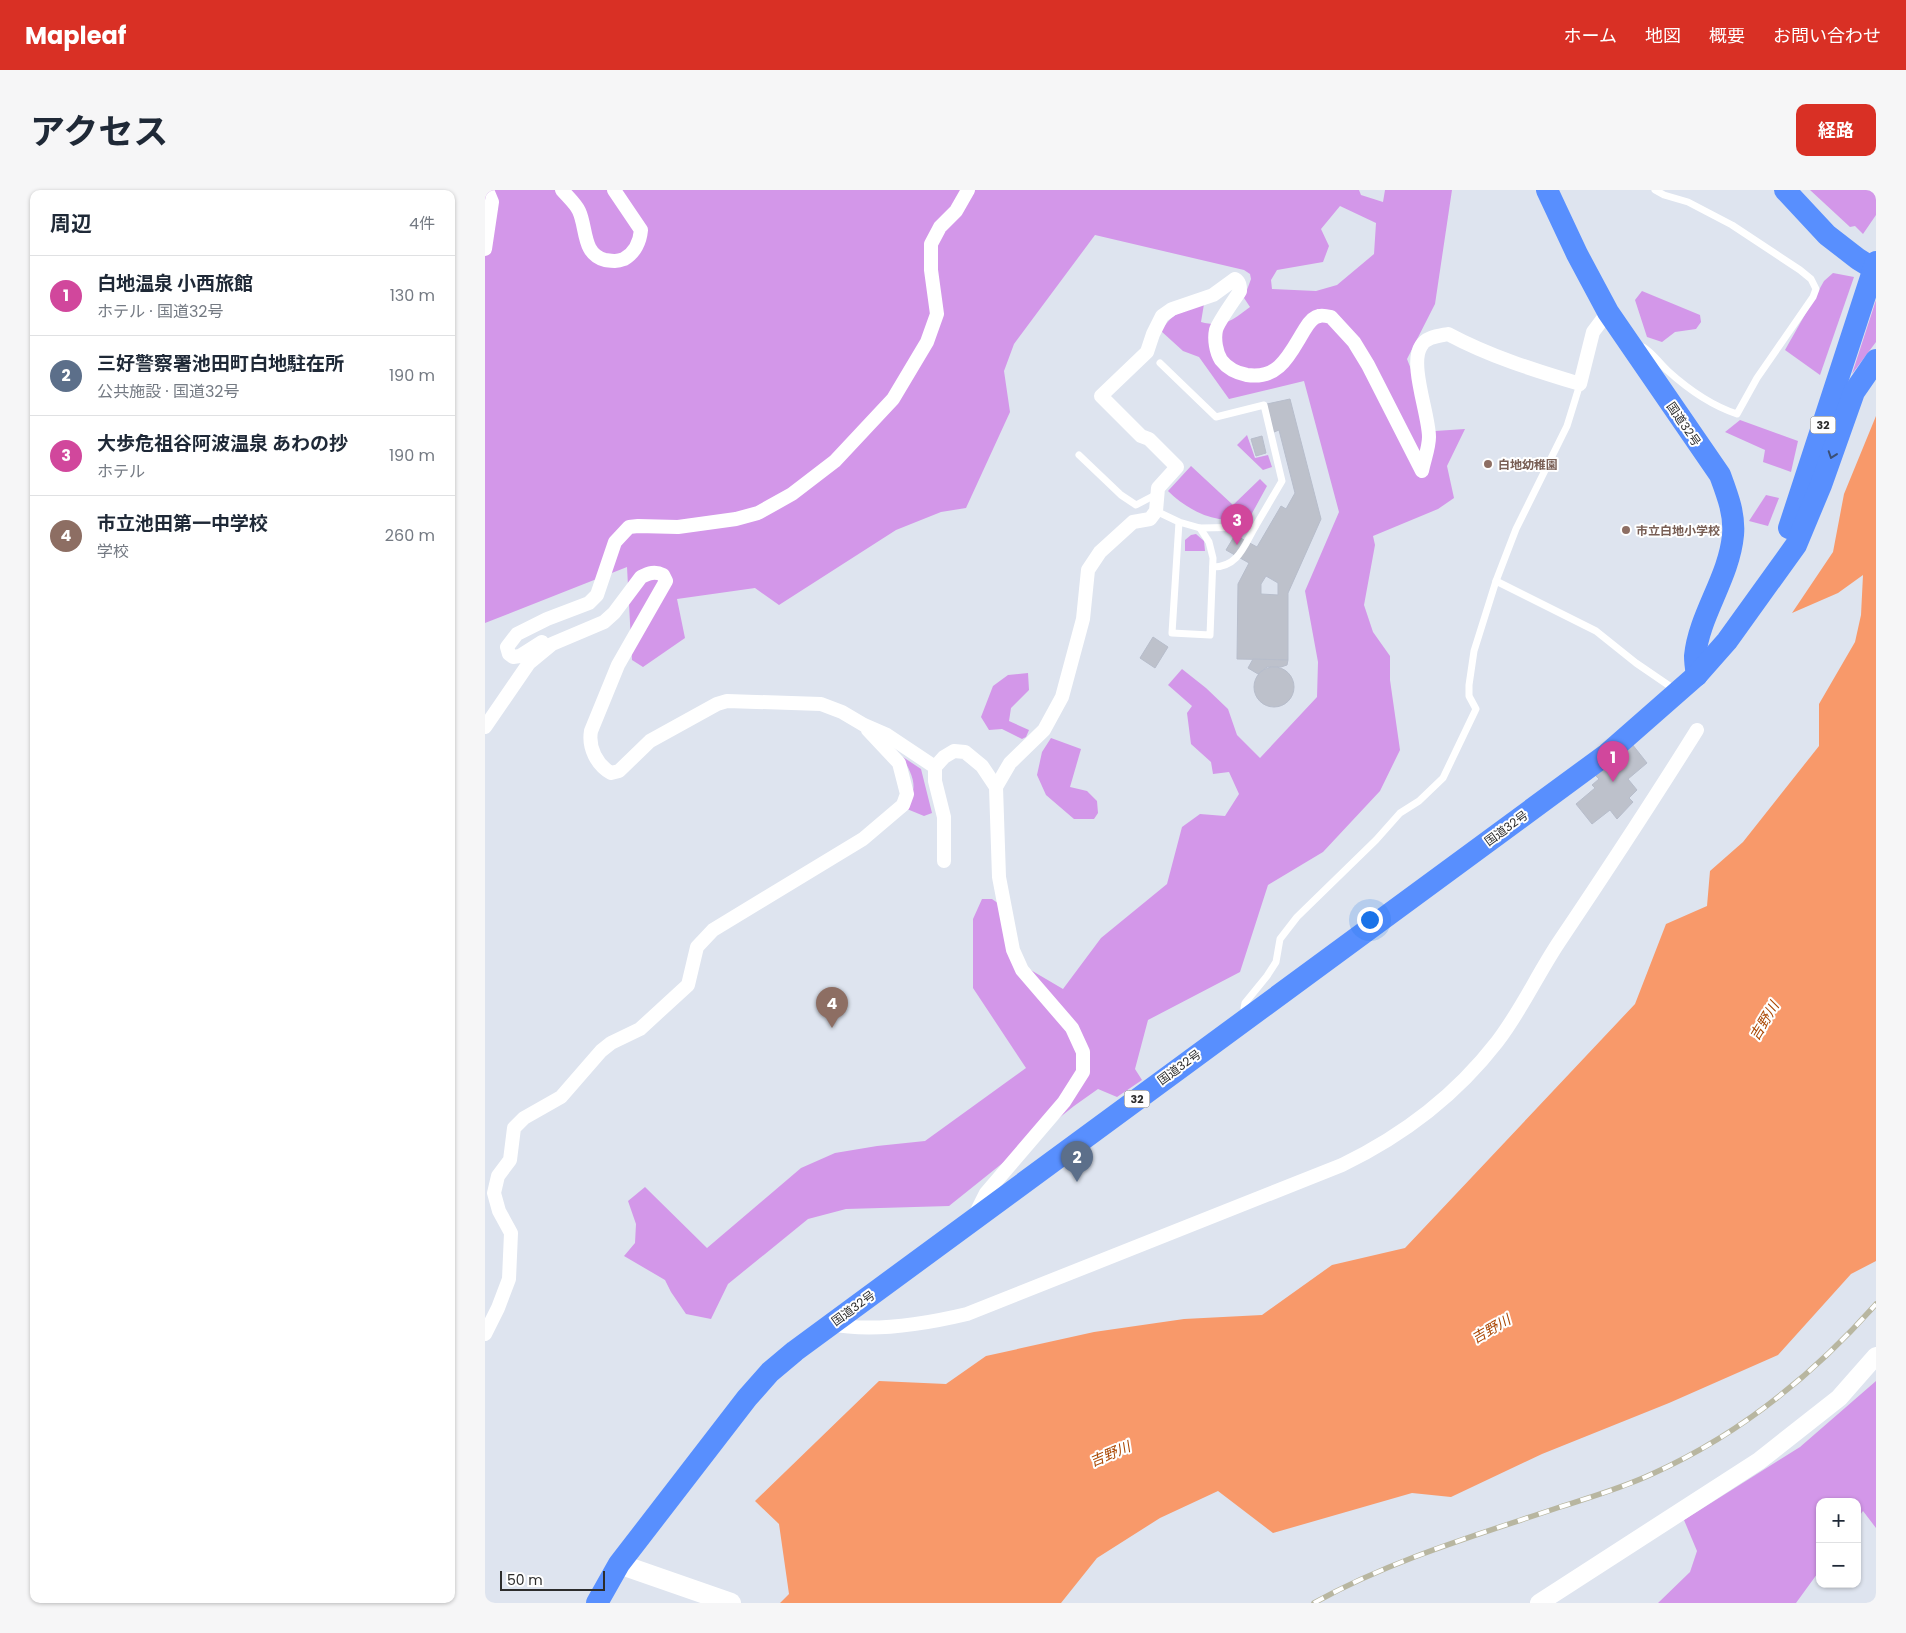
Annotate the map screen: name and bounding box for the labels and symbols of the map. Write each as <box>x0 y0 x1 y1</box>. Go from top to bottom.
street label: 国道32号 <box>1663 399 1705 449</box>
road number: 32 <box>1811 416 1835 434</box>
one-way arrow <box>1828 450 1838 458</box>
place label: 白地幼稚園 <box>1498 456 1558 473</box>
marker: 白地幼稚園 <box>1482 458 1494 470</box>
pin: 3 <box>1221 504 1253 545</box>
place label: 市立白地小学校 <box>1636 522 1720 539</box>
marker: 市立白地小学校 <box>1620 524 1632 536</box>
pin: 1 <box>1597 741 1629 782</box>
street label: 国道32号 <box>1481 806 1531 850</box>
your location <box>1357 907 1383 933</box>
pin: 4 <box>816 987 848 1028</box>
water label: 吉野川 <box>1745 996 1784 1044</box>
street label: 国道32号 <box>1154 1045 1204 1089</box>
road number: 32 <box>1125 1091 1149 1108</box>
pin: 2 <box>1061 1141 1093 1182</box>
street label: 国道32号 <box>828 1286 878 1330</box>
water label: 吉野川 <box>1468 1309 1516 1348</box>
water label: 吉野川 <box>1087 1436 1135 1471</box>
scale bar <box>500 1568 605 1591</box>

